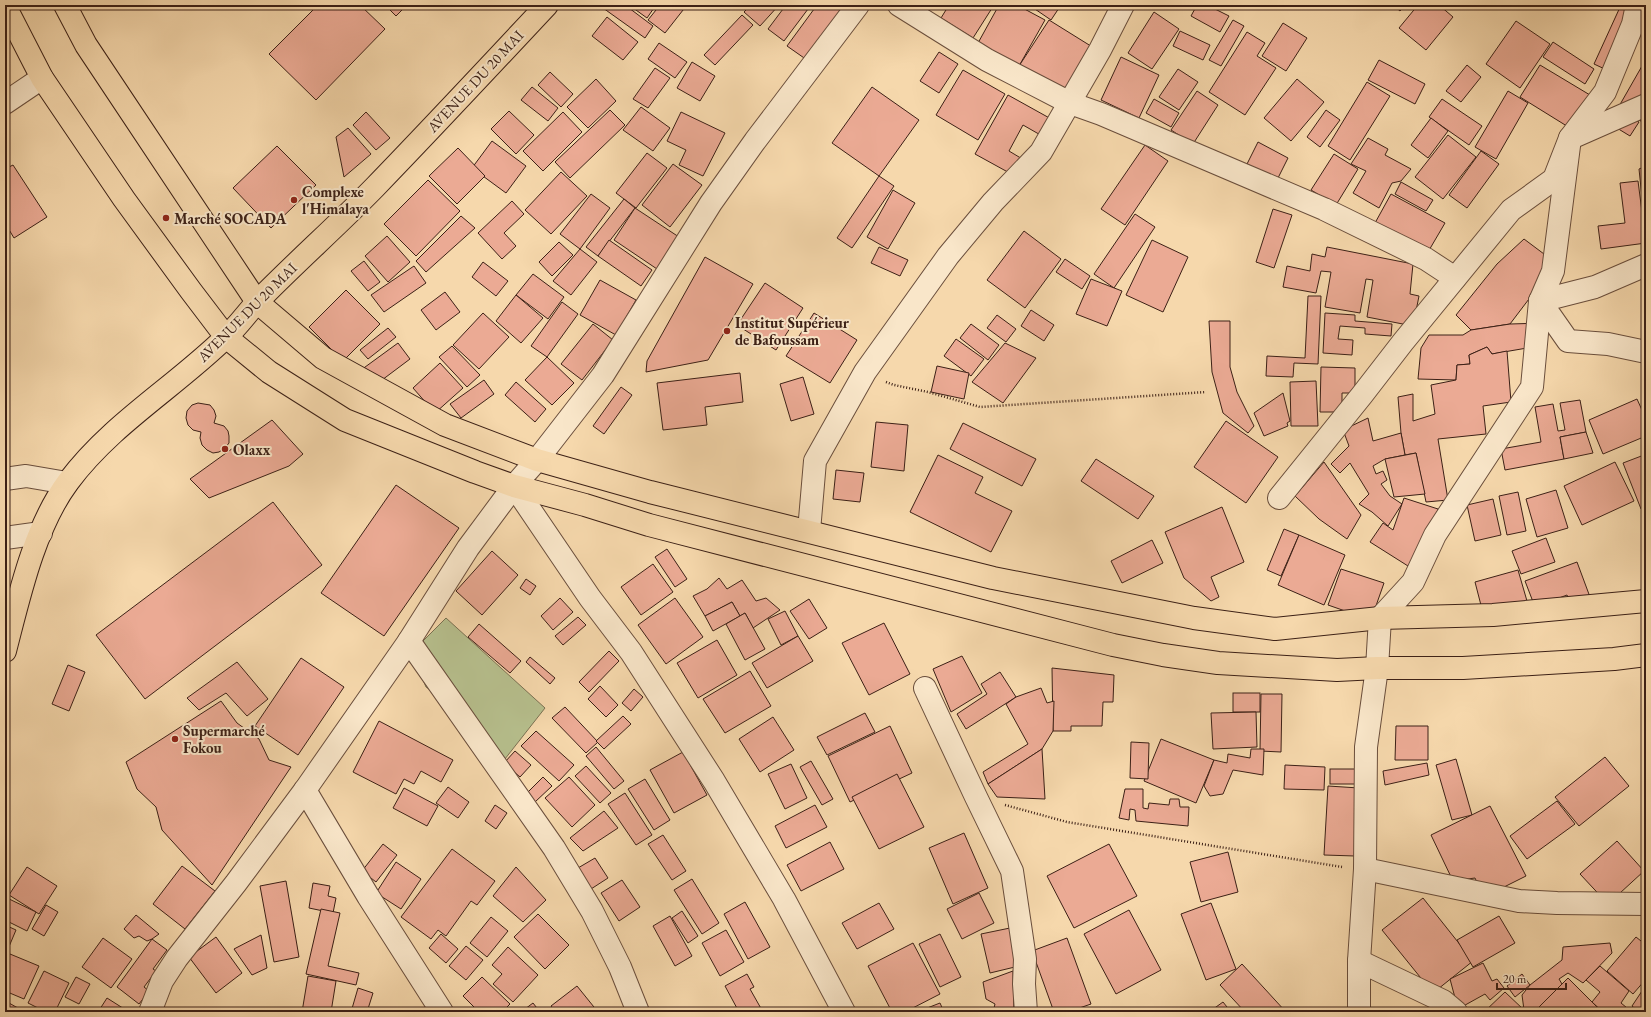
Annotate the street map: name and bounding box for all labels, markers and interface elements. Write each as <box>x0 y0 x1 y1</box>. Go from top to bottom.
street label: AVENUE DU 20 MAI <box>422 26 527 137</box>
place label: Complexe l'Himalaya <box>302 182 369 218</box>
marker: Complexe l'Himalaya <box>289 195 299 205</box>
place label: Marché SOCADA <box>174 209 286 228</box>
marker: Marché SOCADA <box>161 213 171 223</box>
street label: AVENUE DU 20 MAI <box>193 258 301 366</box>
place label: Institut Supérieur de Bafoussam <box>735 313 850 349</box>
marker: Institut Supérieur de Bafoussam <box>722 326 732 336</box>
place label: Olaxx <box>233 440 271 459</box>
marker: Olaxx <box>220 444 230 454</box>
place label: Supermarché Fokou <box>183 721 265 757</box>
marker: Supermarché Fokou <box>170 734 180 744</box>
scale bar <box>1497 965 1566 991</box>
text: 20 m <box>1503 971 1527 987</box>

